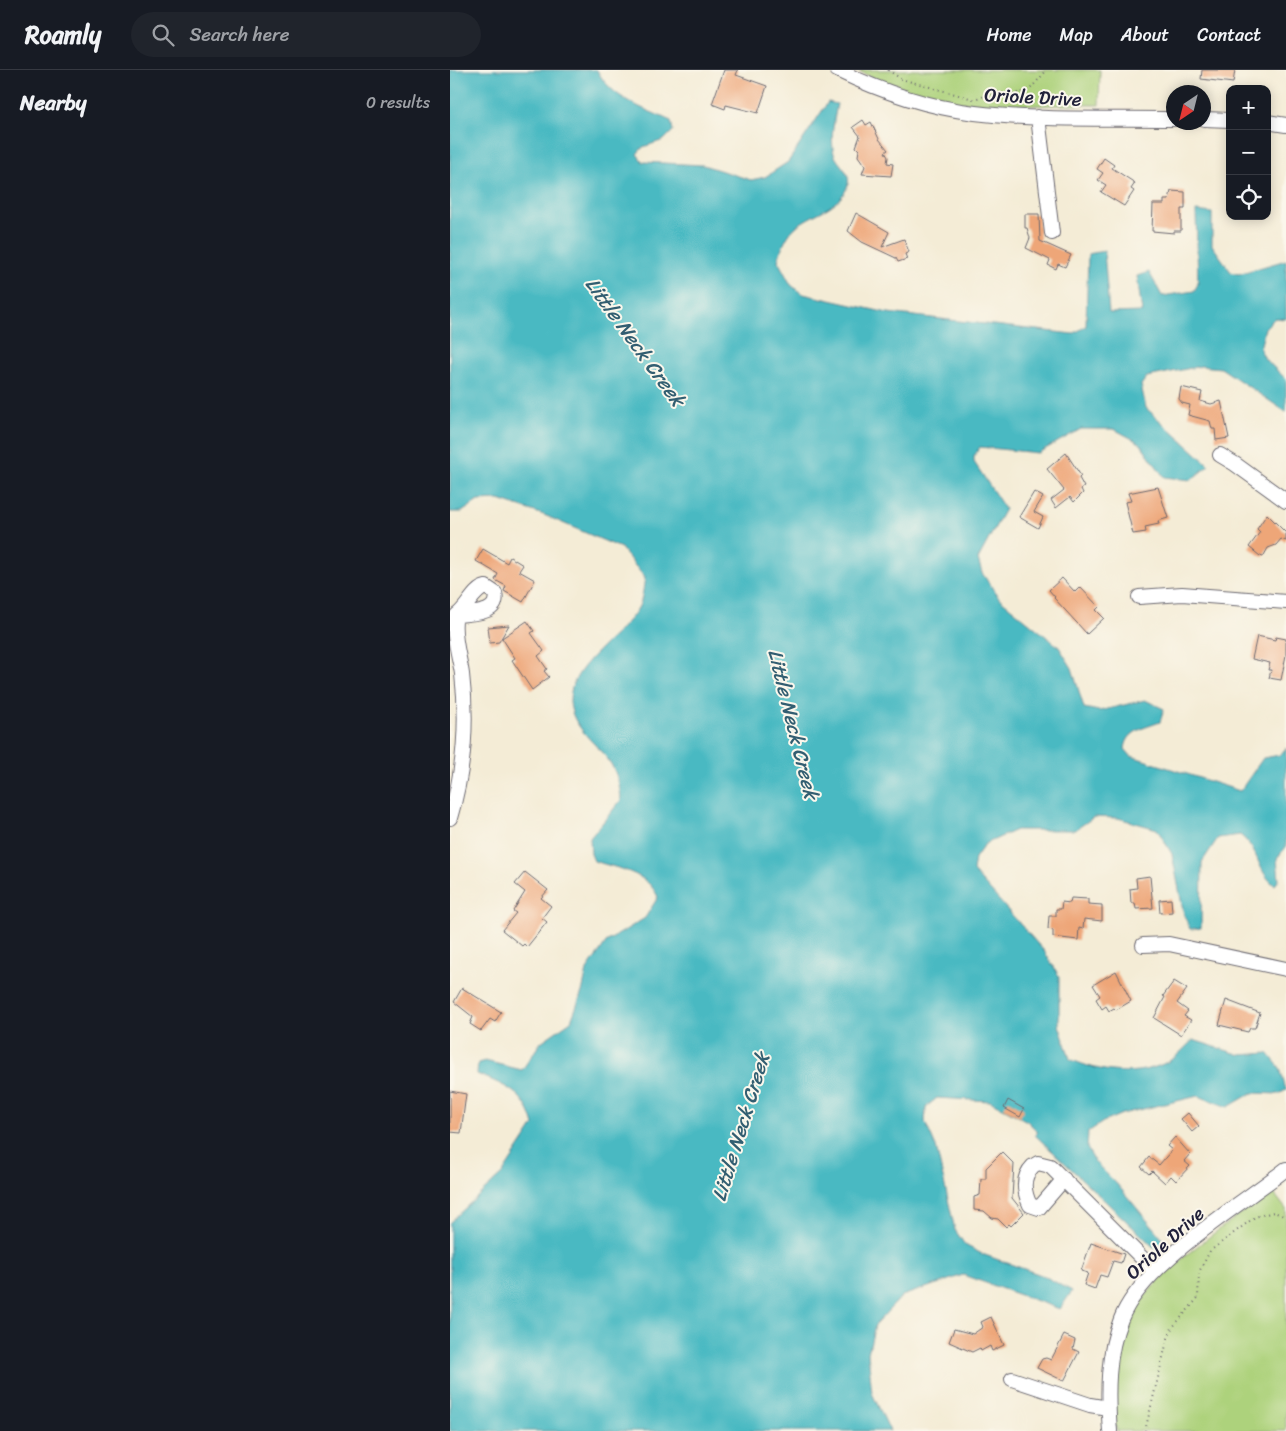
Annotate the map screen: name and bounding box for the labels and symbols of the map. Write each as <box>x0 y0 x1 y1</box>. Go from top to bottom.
street label: Oriole Drive <box>983 78 1083 116</box>
north arrow <box>1166 85 1211 130</box>
water label: Little Neck Creek <box>576 270 696 416</box>
water label: Little Neck Creek <box>757 645 829 805</box>
water label: Little Neck Creek <box>702 1046 781 1205</box>
street label: Oriole Drive <box>1118 1198 1212 1288</box>

